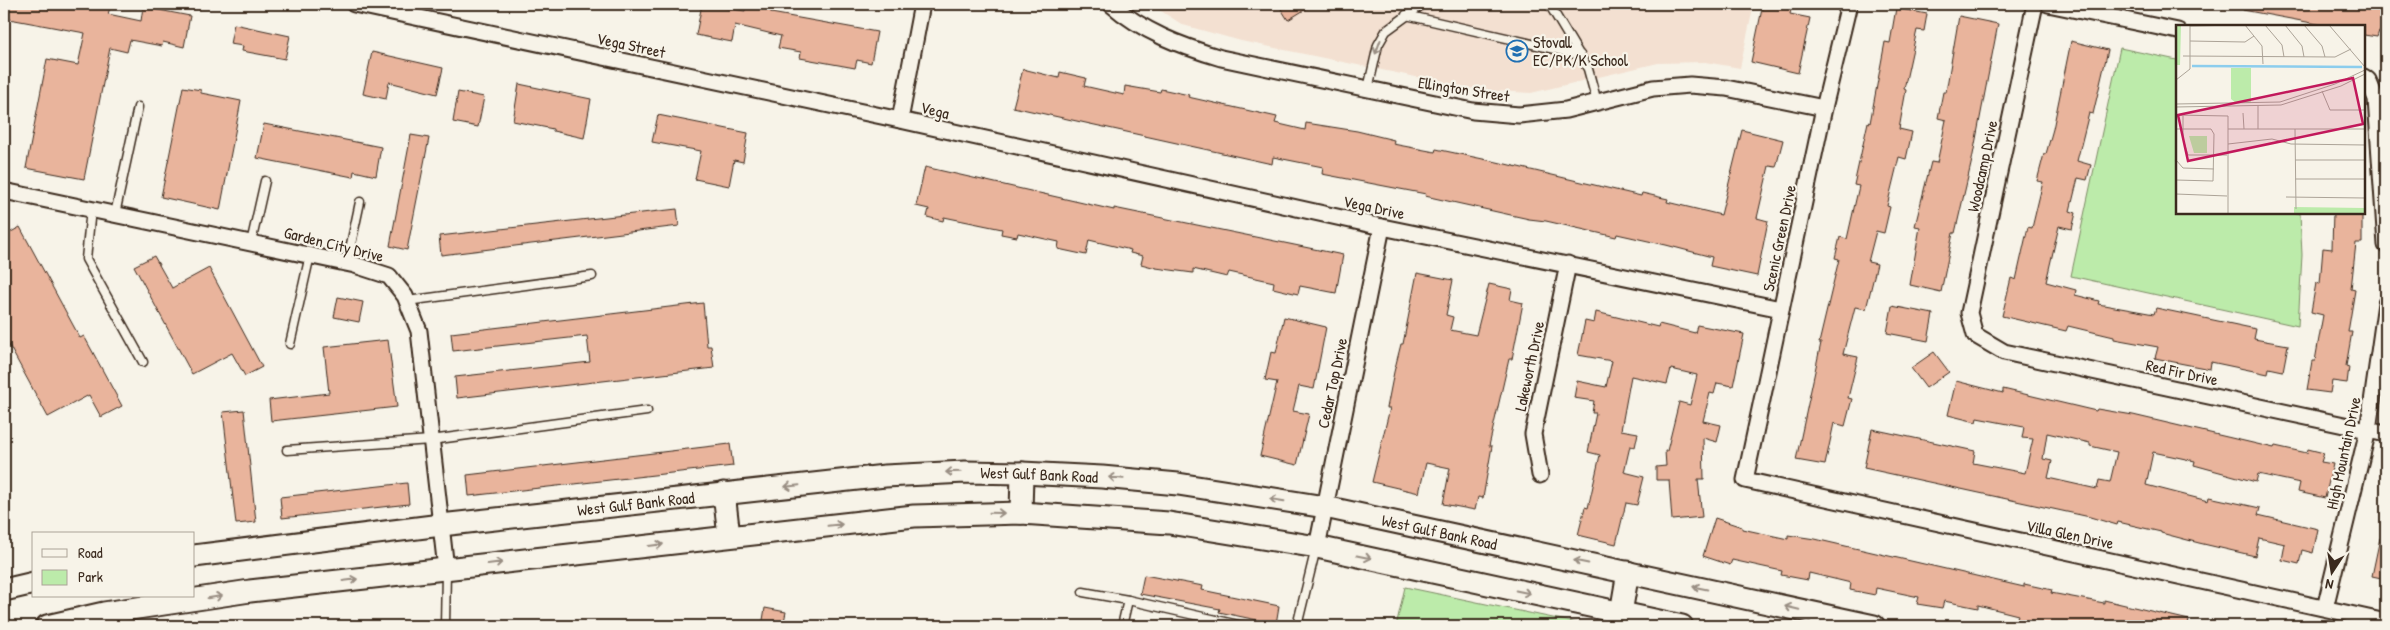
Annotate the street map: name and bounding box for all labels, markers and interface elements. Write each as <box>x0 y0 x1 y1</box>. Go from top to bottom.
inset map <box>2176 25 2365 214</box>
street label: Vega Street <box>595 27 668 63</box>
place label: Stovall EC/PK/K School <box>1533 31 1629 71</box>
one-way arrow <box>1373 39 1382 54</box>
school or university icon: Stovall EC/PK/K School <box>1505 39 1529 63</box>
street label: Ellington Street <box>1417 71 1512 107</box>
street label: Vega <box>918 96 952 124</box>
street label: Woodcamp Drive <box>1962 118 2003 214</box>
street label: Scenic Green Drive <box>1757 182 1801 293</box>
street label: Vega Drive <box>1341 190 1407 224</box>
street label: Garden City Drive <box>282 221 387 267</box>
street label: Lakeworth Drive <box>1509 318 1549 413</box>
street label: Cedar Top Drive <box>1312 335 1352 430</box>
street label: Red Fir Drive <box>2144 354 2221 390</box>
street label: High Mountain Drive <box>2320 394 2366 511</box>
street label: West Gulf Bank Road <box>980 461 1099 488</box>
one-way arrow <box>946 468 962 477</box>
one-way arrow <box>1108 473 1124 483</box>
one-way arrow <box>784 481 800 491</box>
street label: West Gulf Bank Road <box>576 486 696 521</box>
one-way arrow <box>1269 494 1285 504</box>
one-way arrow <box>988 508 1005 518</box>
street label: West Gulf Bank Road <box>1380 509 1499 555</box>
street label: Villa Glen Drive <box>2024 514 2116 554</box>
one-way arrow <box>827 520 843 530</box>
legend <box>32 532 195 598</box>
one-way arrow <box>648 540 664 550</box>
text: Road <box>78 542 103 563</box>
north arrow <box>2308 548 2358 598</box>
one-way arrow <box>1356 553 1372 562</box>
one-way arrow <box>1573 557 1589 566</box>
one-way arrow <box>486 558 502 568</box>
text: Park <box>78 566 103 587</box>
one-way arrow <box>342 575 358 585</box>
text: N <box>2323 575 2335 595</box>
one-way arrow <box>1692 583 1708 592</box>
one-way arrow <box>1515 588 1531 597</box>
one-way arrow <box>207 591 223 601</box>
one-way arrow <box>1785 603 1801 612</box>

